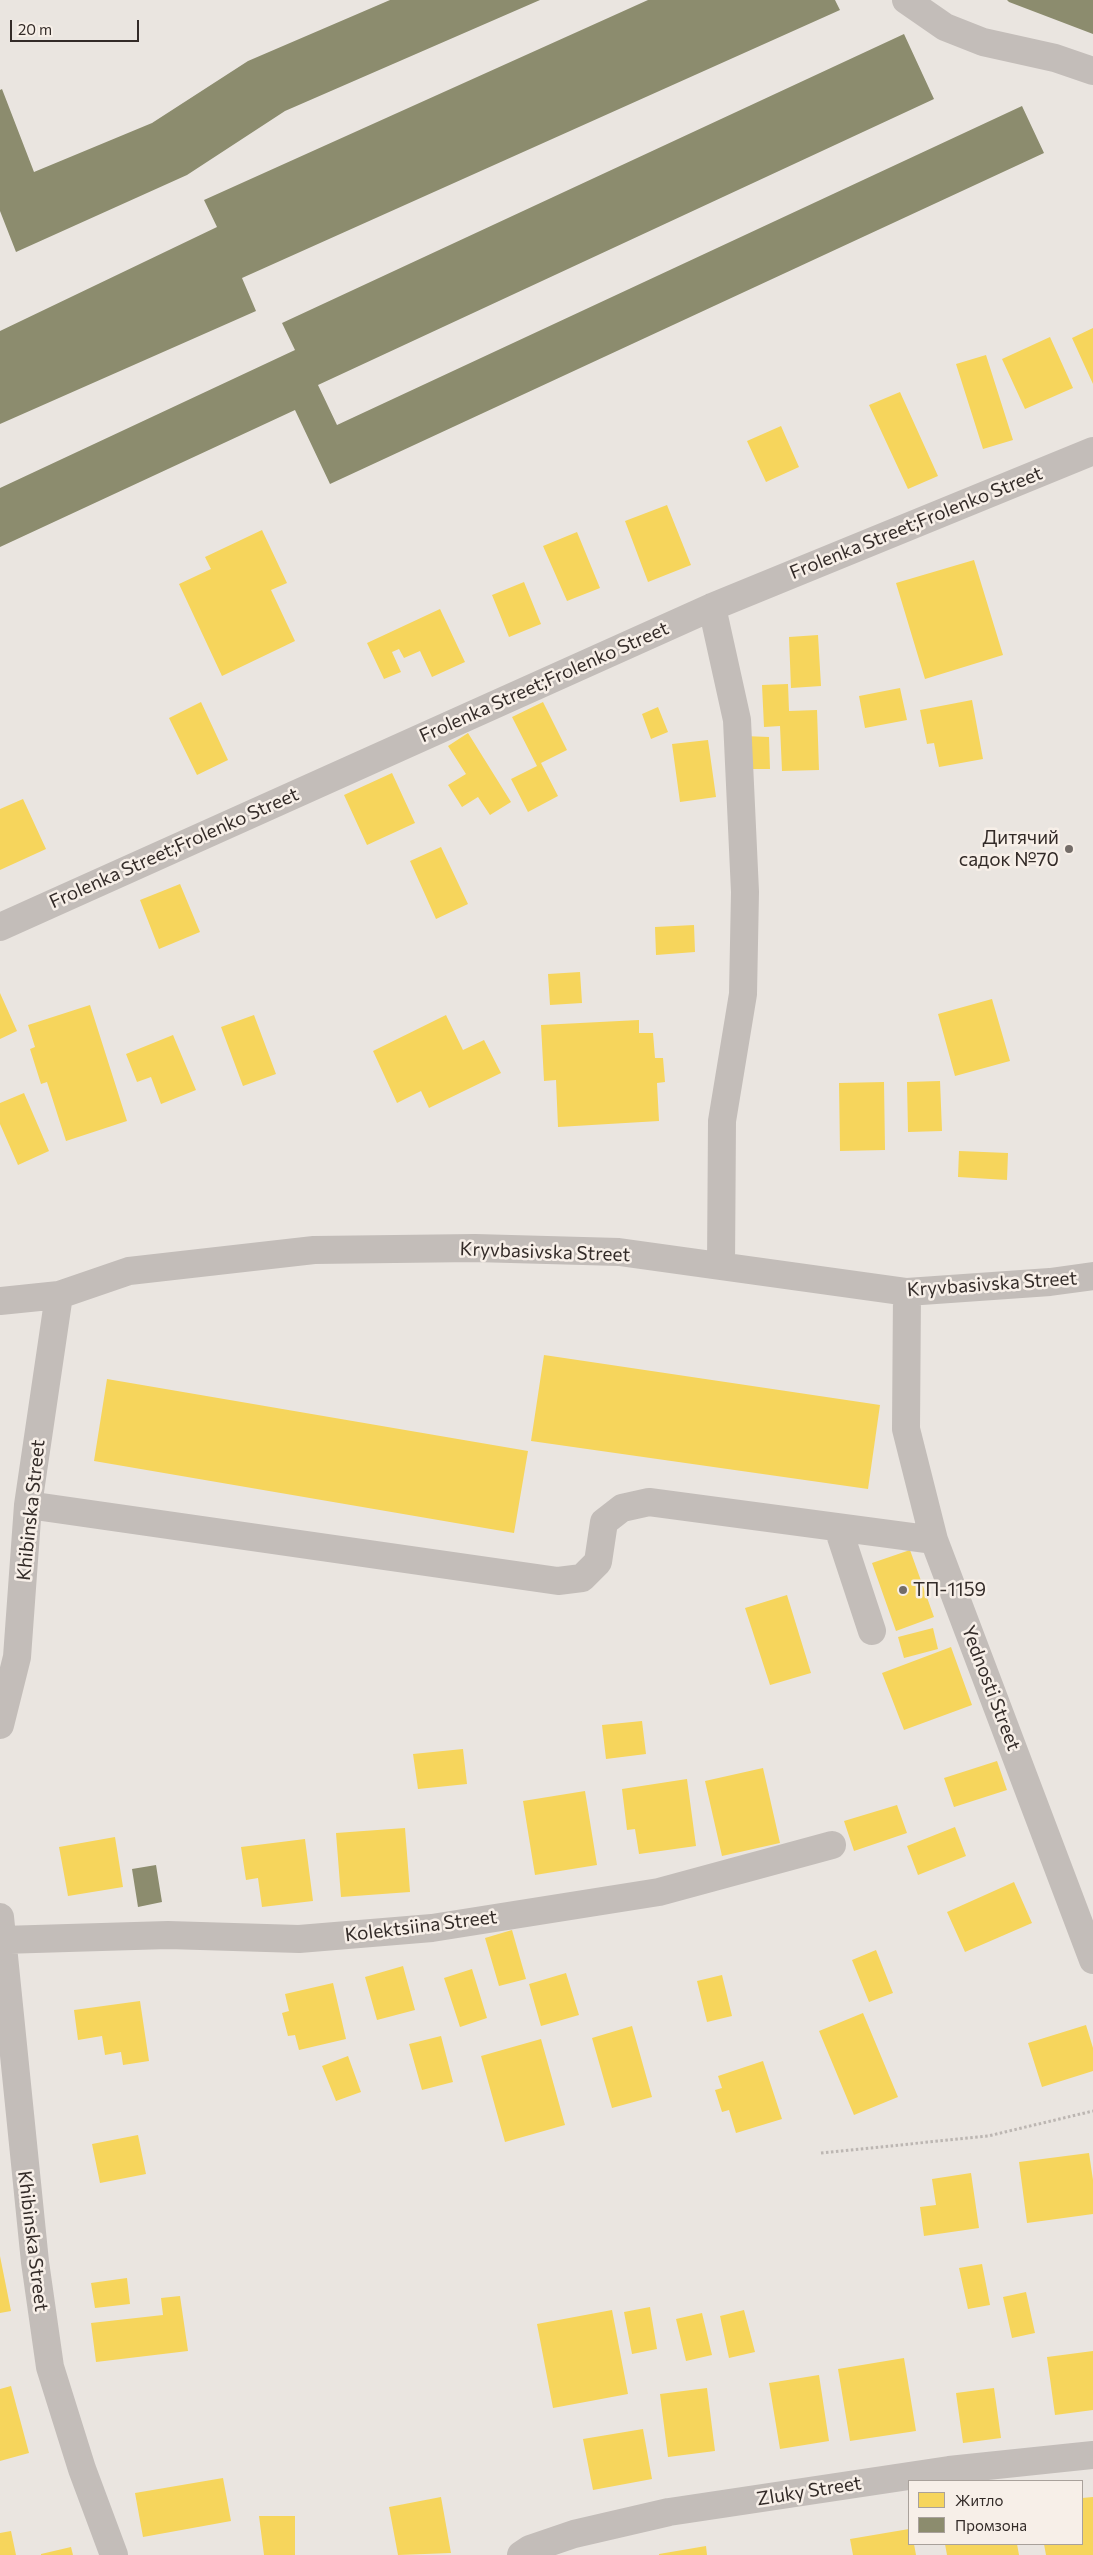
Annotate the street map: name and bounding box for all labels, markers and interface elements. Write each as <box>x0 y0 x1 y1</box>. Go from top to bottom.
scale bar <box>12 10 141 42</box>
text: 20 m <box>18 20 52 38</box>
street label: Frolenka Street;Frolenko Street <box>786 462 1046 584</box>
street label: Frolenka Street;Frolenko Street <box>416 617 672 747</box>
street label: Frolenka Street;Frolenko Street <box>46 783 302 913</box>
place label: Дитячий садок №70 <box>959 827 1059 871</box>
marker: Дитячий садок №70 <box>1063 843 1075 855</box>
street label: Kryvbasivska Street <box>459 1238 631 1266</box>
street label: Kryvbasivska Street <box>906 1267 1078 1301</box>
street label: Khibinska Street <box>12 1438 50 1582</box>
place label: ТП-1159 <box>913 1579 986 1601</box>
marker: ТП-1159 <box>897 1584 909 1596</box>
street label: Yednosti Street <box>957 1622 1025 1754</box>
street label: Kolektsiina Street <box>344 1905 498 1947</box>
street label: Khibinska Street <box>13 2169 53 2313</box>
street label: Zluky Street <box>755 2471 863 2511</box>
legend <box>908 2480 1083 2545</box>
text: Житло <box>955 2491 1003 2509</box>
text: Промзона <box>955 2516 1027 2534</box>

